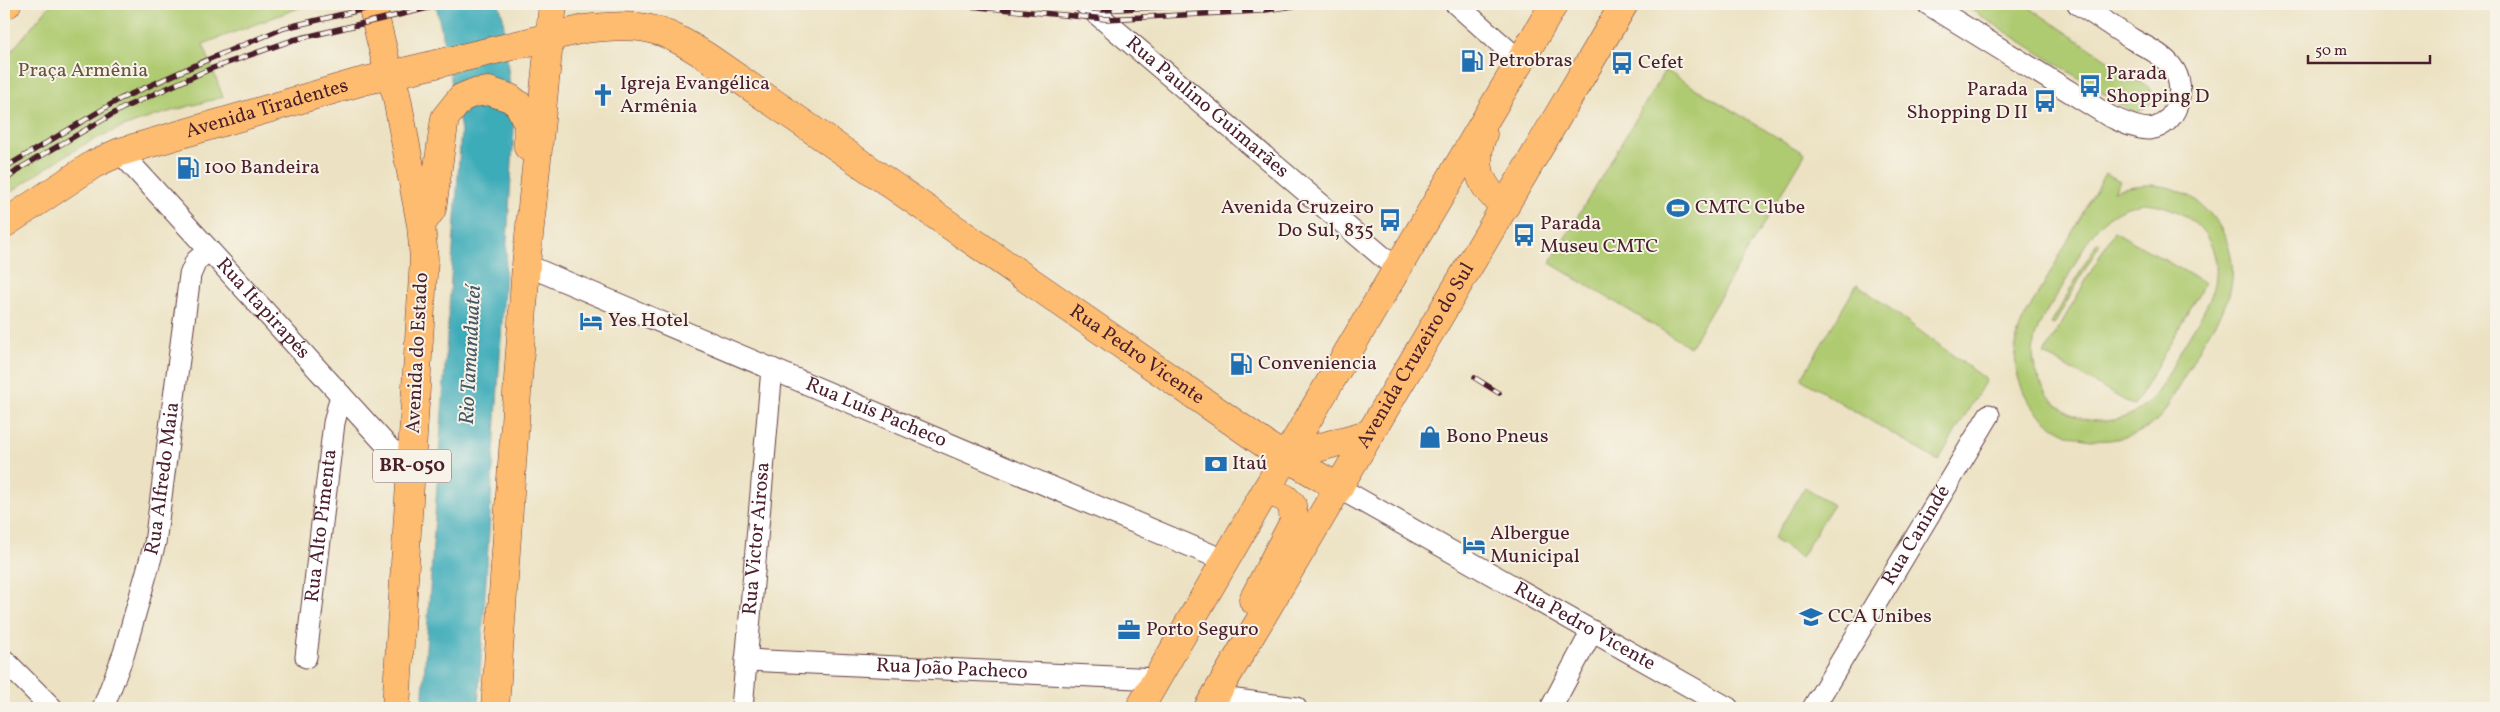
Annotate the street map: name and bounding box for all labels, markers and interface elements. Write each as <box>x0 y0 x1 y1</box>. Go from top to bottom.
street label: Rua Paulino Guimarães <box>1119 30 1295 185</box>
scale bar <box>2308 32 2430 64</box>
text: 50 m <box>2315 41 2347 62</box>
place label: Petrobras <box>1488 47 1572 75</box>
fuel station icon: Petrobras <box>1459 48 1485 74</box>
place label: Cefet <box>1638 49 1684 77</box>
bus stop icon: Cefet <box>1609 50 1635 76</box>
park label: Praça Armênia <box>18 57 148 85</box>
place label: Parada Shopping D <box>2106 60 2209 111</box>
place label: Igreja Evangélica Armênia <box>620 70 770 121</box>
street label: Avenida Tiradentes <box>182 72 352 146</box>
bus stop icon: Parada Shopping D <box>2077 73 2103 99</box>
place label: Parada Shopping D II <box>1907 76 2028 127</box>
church icon: Igreja Evangélica Armênia <box>590 82 616 108</box>
bus stop icon: Parada Shopping D II <box>2032 88 2058 114</box>
place label: 100 Bandeira <box>204 154 320 182</box>
fuel station icon: 100 Bandeira <box>175 155 201 181</box>
place label: Avenida Cruzeiro Do Sul, 835 <box>1221 194 1374 245</box>
place label: CMTC Clube <box>1695 194 1805 222</box>
sports icon: CMTC Clube <box>1665 195 1691 221</box>
bus stop icon: Avenida Cruzeiro Do Sul, 835 <box>1377 207 1403 233</box>
place label: Parada Museu CMTC <box>1540 210 1658 261</box>
bus stop icon: Parada Museu CMTC <box>1511 222 1537 248</box>
street label: Rua Itapirapés <box>209 252 316 366</box>
street label: Avenida Cruzeiro do Sul <box>1350 258 1482 454</box>
street label: Avenida do Estado <box>400 272 436 434</box>
water label: Rio Tamanduateí <box>453 283 489 425</box>
street label: Rua Pedro Vicente <box>1063 298 1210 412</box>
place label: Yes Hotel <box>608 307 689 335</box>
hotel icon: Yes Hotel <box>578 308 604 334</box>
place label: Conveniencia <box>1258 350 1377 378</box>
fuel station icon: Conveniencia <box>1228 351 1254 377</box>
street label: Rua Luís Pacheco <box>801 371 951 455</box>
street label: Rua Alfredo Maia <box>138 400 187 559</box>
place label: Bono Pneus <box>1446 423 1549 451</box>
shop icon: Bono Pneus <box>1417 424 1443 450</box>
street label: Rua Alto Pimenta <box>299 448 345 604</box>
road number: BR-050 <box>373 450 451 482</box>
place label: Itaú <box>1232 450 1267 478</box>
bank icon: Itaú <box>1203 451 1229 477</box>
street label: Rua Victor Airosa <box>736 461 778 616</box>
street label: Rua Canindé <box>1875 480 1958 591</box>
place label: Albergue Municipal <box>1490 520 1580 571</box>
hotel icon: Albergue Municipal <box>1461 532 1487 558</box>
street label: Rua Pedro Vicente <box>1508 576 1660 678</box>
place label: CCA Unibes <box>1828 603 1932 631</box>
school or university icon: CCA Unibes <box>1798 604 1824 630</box>
place label: Porto Seguro <box>1146 616 1259 644</box>
office icon: Porto Seguro <box>1116 617 1142 643</box>
street label: Rua João Pacheco <box>875 652 1028 687</box>

